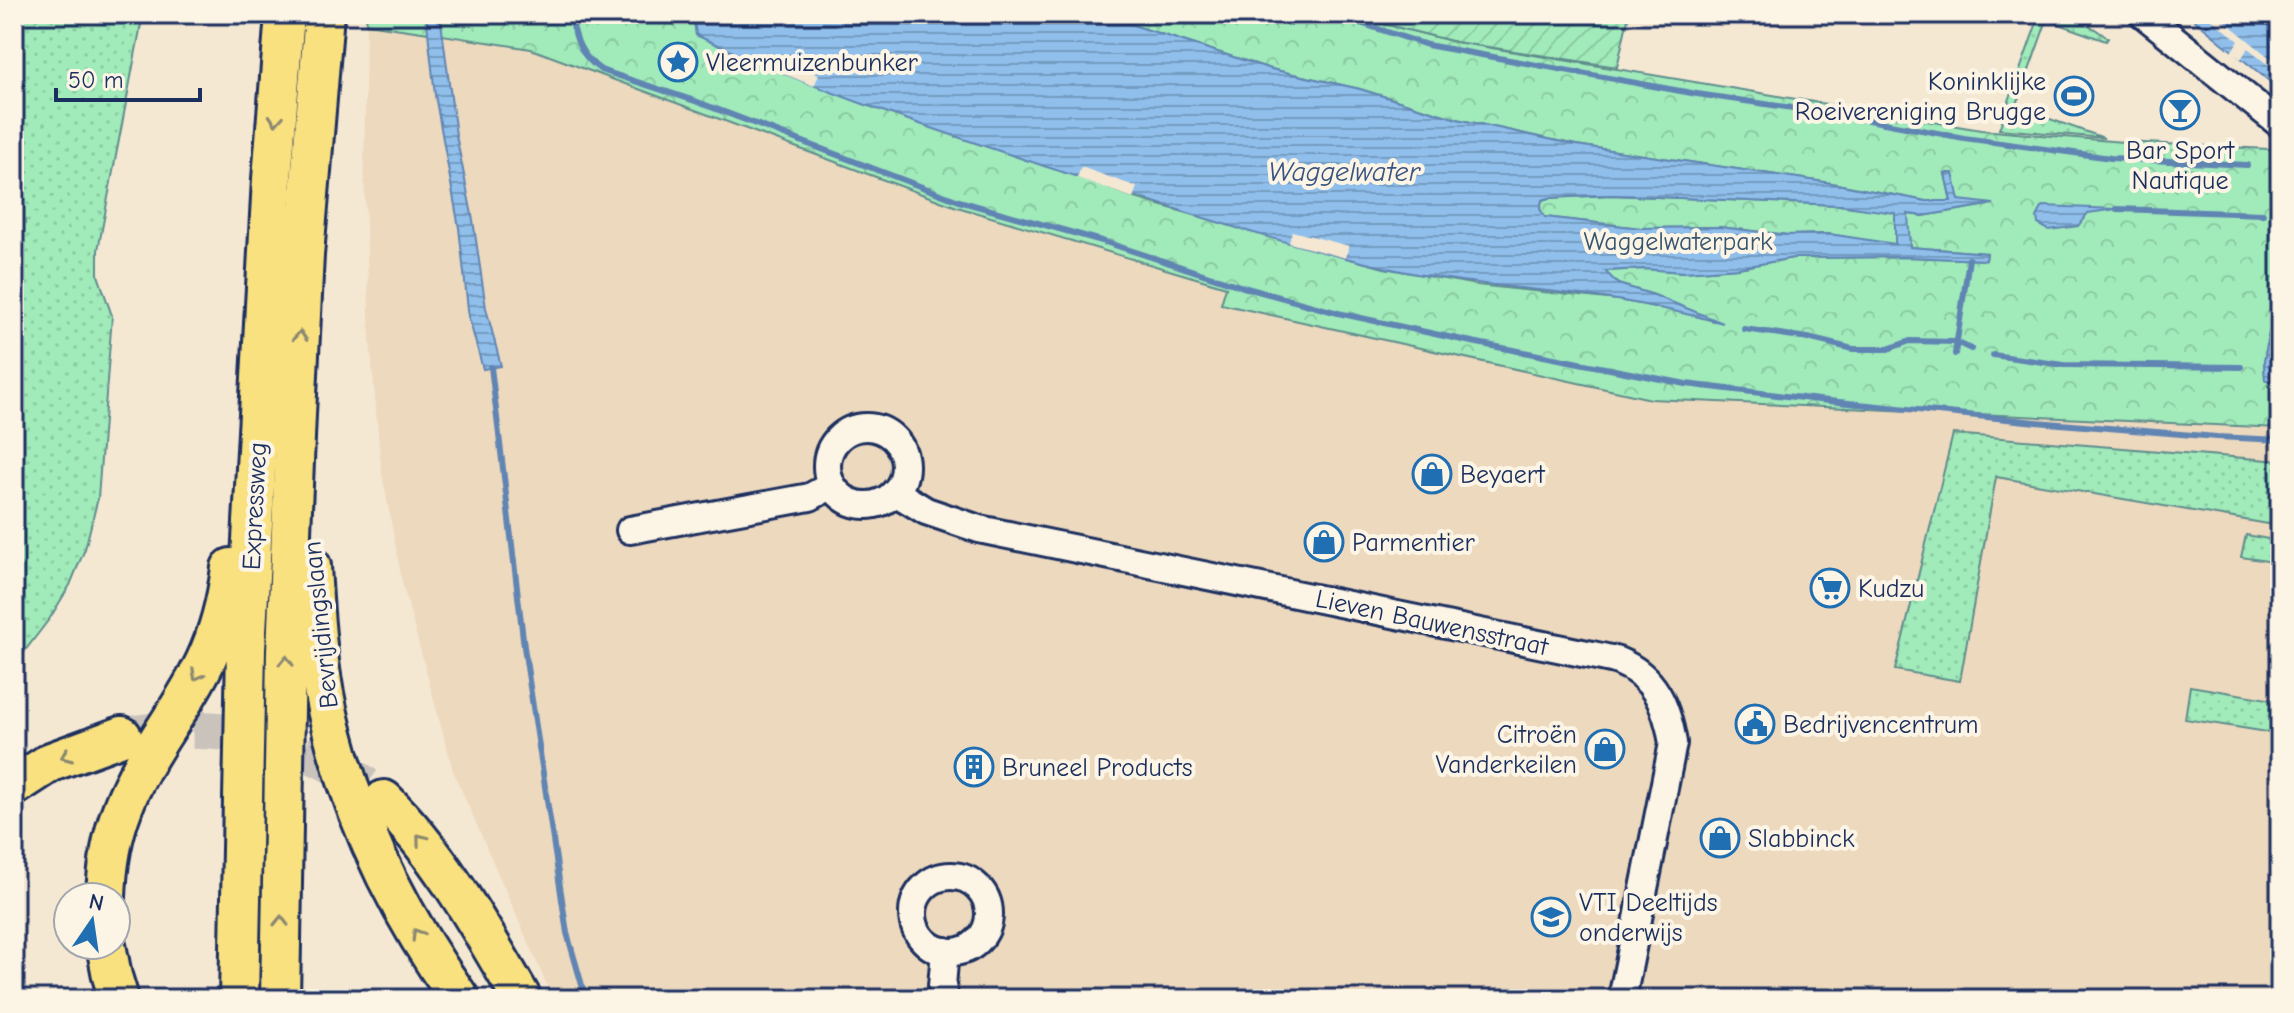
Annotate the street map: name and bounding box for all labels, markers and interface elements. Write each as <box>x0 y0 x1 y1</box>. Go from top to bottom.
place icon: Vleermuizenbunker <box>657 41 699 83</box>
place label: Vleermuizenbunker <box>706 48 918 78</box>
scale bar <box>56 52 200 102</box>
text: 50 m <box>68 66 124 94</box>
place label: Koninklijke Roeivereniging Brugge <box>1795 67 2046 127</box>
sports icon: Koninklijke Roeivereniging Brugge <box>2053 75 2095 117</box>
bar icon: Bar Sport Nautique <box>2159 89 2201 131</box>
one-way arrow <box>268 114 285 127</box>
place label: Bar Sport Nautique <box>2126 136 2236 196</box>
water label: Waggelwater <box>1268 156 1422 188</box>
park label: Waggelwaterpark <box>1583 227 1773 257</box>
one-way arrow <box>291 329 308 342</box>
street label: Expressweg <box>237 441 273 571</box>
shop icon: Beyaert <box>1411 453 1453 495</box>
place label: Beyaert <box>1460 460 1546 490</box>
shop icon: Parmentier <box>1303 521 1345 563</box>
place label: Parmentier <box>1352 528 1475 558</box>
street label: Bevrijdingslaan <box>297 540 345 710</box>
supermarket icon: Kudzu <box>1809 567 1851 609</box>
place label: Kudzu <box>1858 574 1924 604</box>
street label: Lieven Bauwensstraat <box>1313 584 1552 663</box>
one-way arrow <box>277 654 294 667</box>
one-way arrow <box>191 667 207 681</box>
public building icon: Bedrijvencentrum <box>1734 703 1776 745</box>
place label: Bedrijvencentrum <box>1783 710 1979 740</box>
place label: Citroën Vanderkeilen <box>1436 720 1577 780</box>
shop icon: Citroën Vanderkeilen <box>1584 728 1626 770</box>
one-way arrow <box>60 746 74 762</box>
building icon: Bruneel Products <box>953 746 995 788</box>
place label: Bruneel Products <box>1002 753 1193 783</box>
shop icon: Slabbinck <box>1699 817 1741 859</box>
place label: Slabbinck <box>1748 824 1855 854</box>
one-way arrow <box>416 833 430 848</box>
north arrow <box>52 881 132 961</box>
text: N <box>86 888 106 917</box>
place label: VTI Deeltijds onderwijs <box>1579 888 1718 948</box>
school or university icon: VTI Deeltijds onderwijs <box>1530 896 1572 938</box>
one-way arrow <box>272 914 290 927</box>
one-way arrow <box>411 928 426 943</box>

